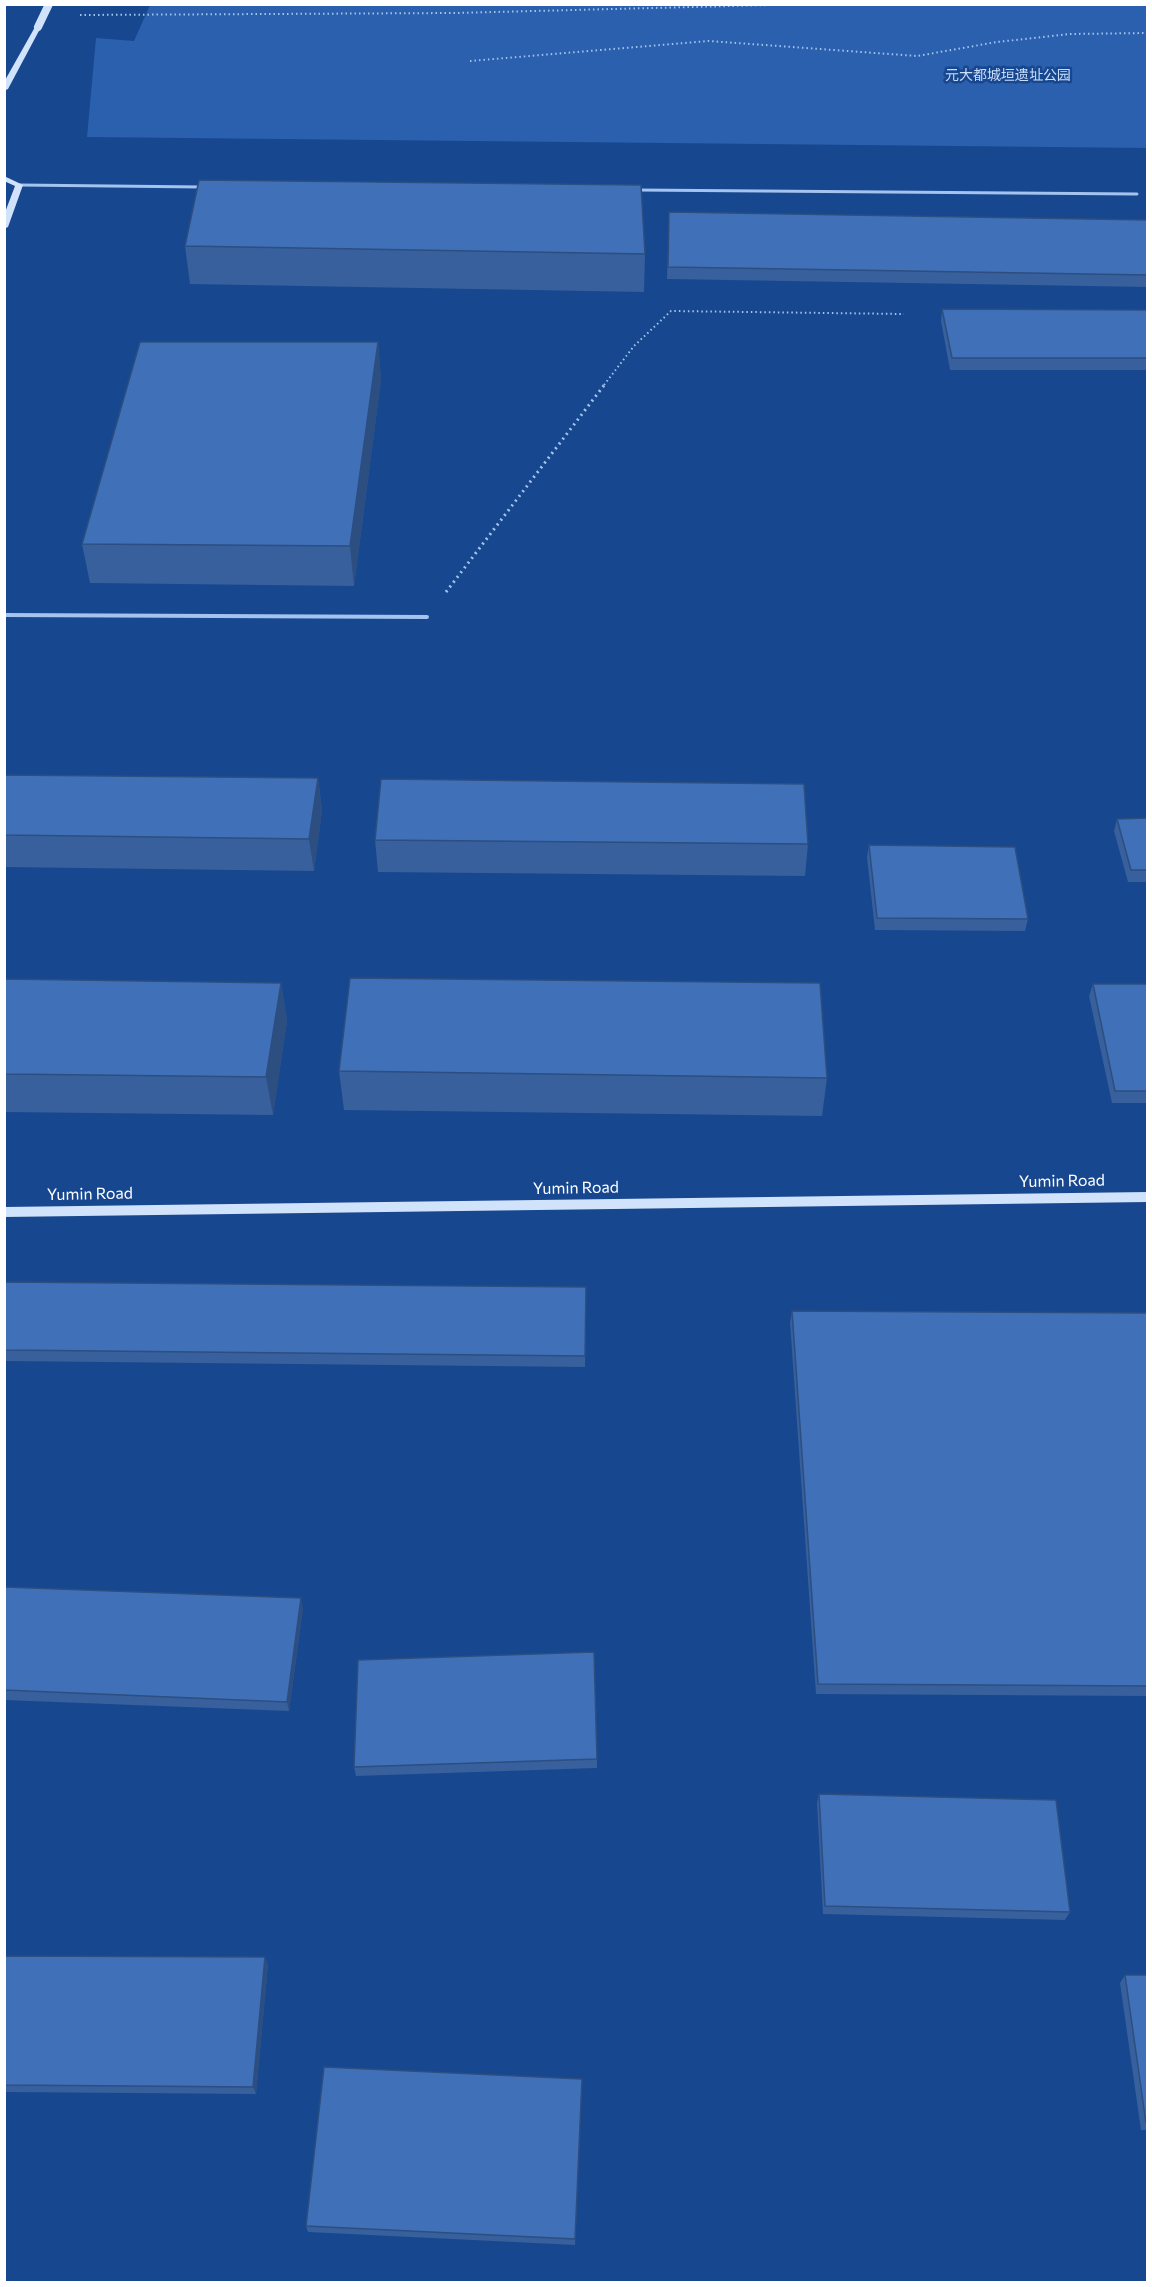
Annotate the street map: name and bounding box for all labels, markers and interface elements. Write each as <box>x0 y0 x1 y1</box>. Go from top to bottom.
park label: 元大都城垣遗址公园 <box>945 67 1071 83</box>
street label: Yumin Road <box>1019 1171 1105 1191</box>
street label: Yumin Road <box>533 1178 619 1198</box>
street label: Yumin Road <box>47 1184 133 1204</box>

